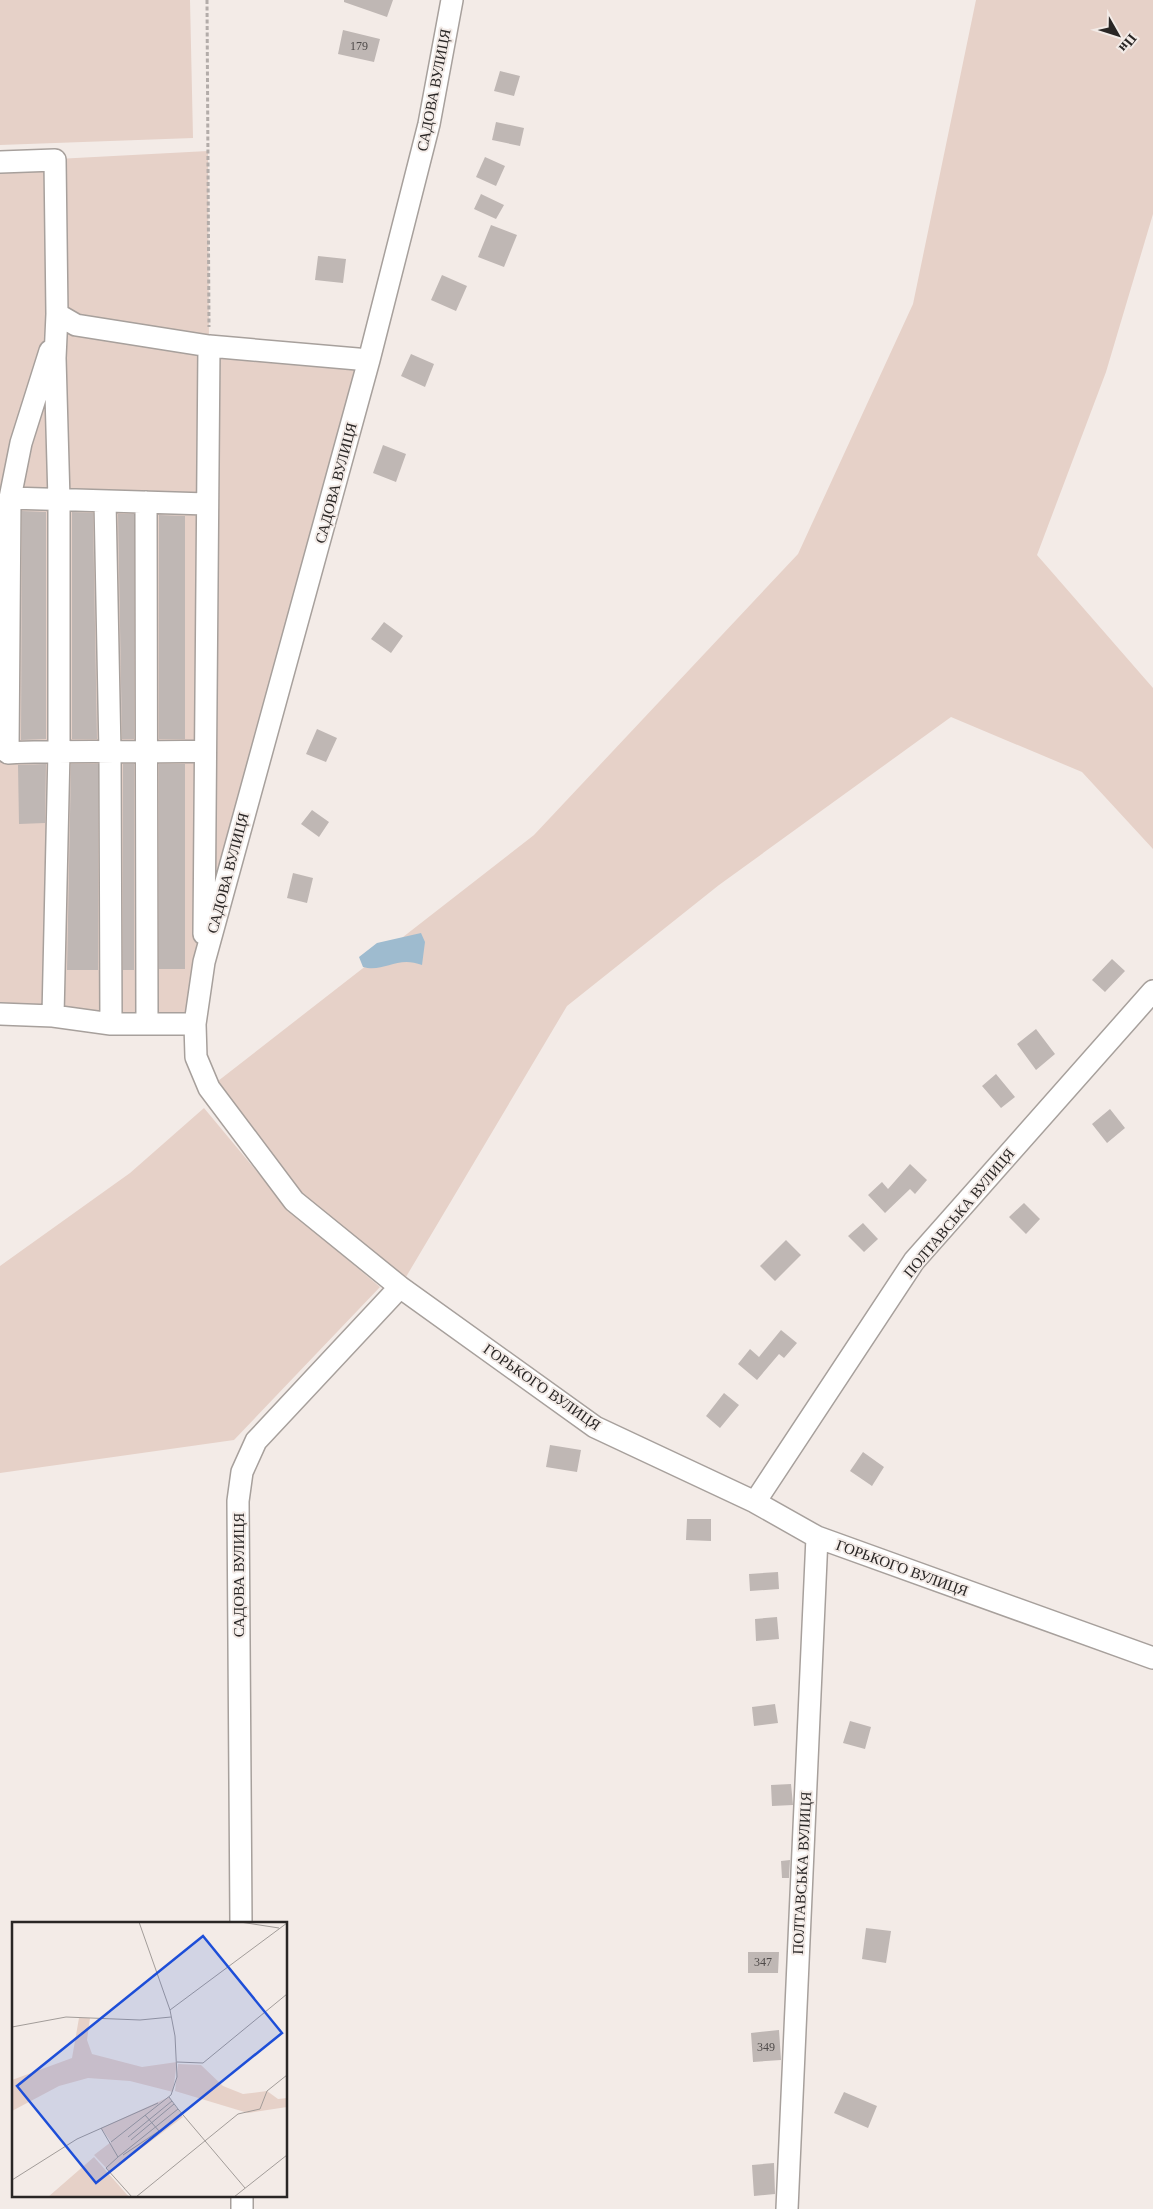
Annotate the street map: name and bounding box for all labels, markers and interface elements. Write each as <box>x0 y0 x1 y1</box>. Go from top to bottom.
north arrow <box>1093 10 1143 60</box>
street label: САДОВА ВУЛИЦЯ <box>414 27 454 153</box>
text: Пн <box>1116 31 1140 55</box>
house number: 179 <box>350 39 368 53</box>
street label: САДОВА ВУЛИЦЯ <box>312 421 360 545</box>
street label: САДОВА ВУЛИЦЯ <box>204 811 252 935</box>
street label: ПОЛТАВСЬКА ВУЛИЦЯ <box>900 1145 1018 1281</box>
street label: ГОРЬКОГО ВУЛИЦЯ <box>480 1341 604 1433</box>
street label: САДОВА ВУЛИЦЯ <box>231 1513 247 1637</box>
street label: ГОРЬКОГО ВУЛИЦЯ <box>834 1537 970 1599</box>
street label: ПОЛТАВСЬКА ВУЛИЦЯ <box>790 1791 814 1955</box>
inset map <box>12 1922 288 2196</box>
house number: 347 <box>754 1955 772 1969</box>
house number: 349 <box>757 2040 775 2054</box>

